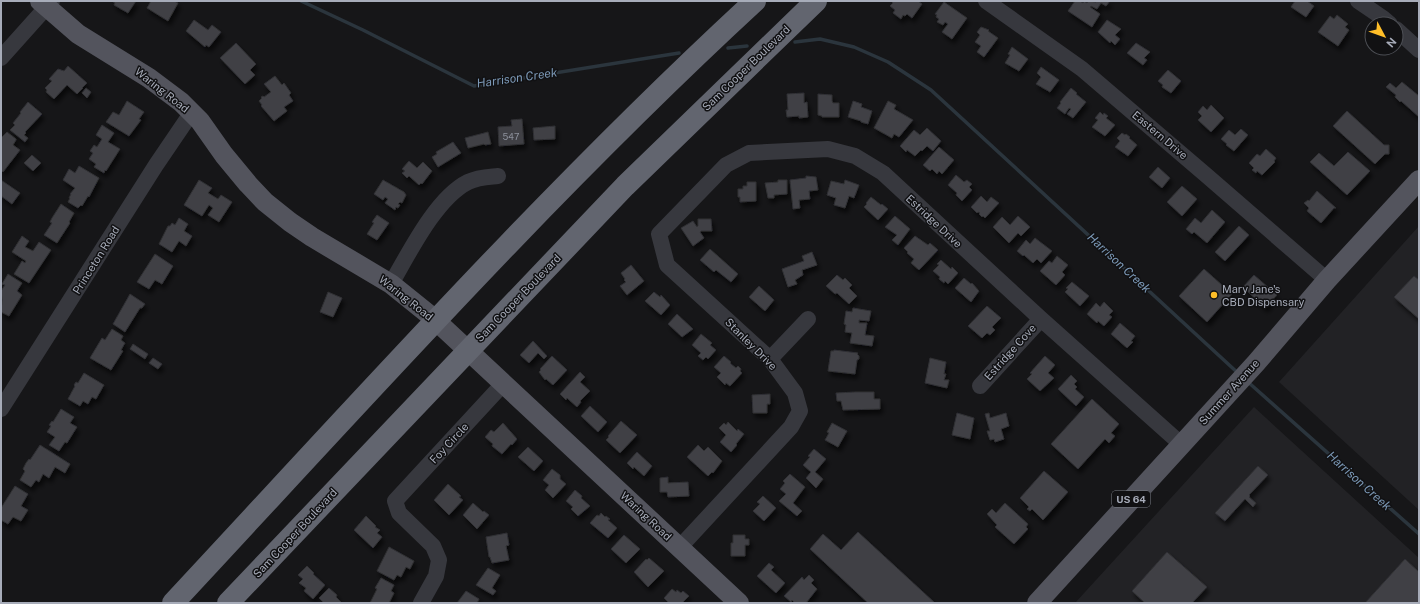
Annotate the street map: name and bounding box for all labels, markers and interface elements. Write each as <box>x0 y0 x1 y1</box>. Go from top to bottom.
north arrow <box>1364 16 1404 56</box>
street label: Sam Cooper Boulevard <box>700 23 792 113</box>
text: N <box>1384 35 1399 50</box>
street label: Waring Road <box>133 65 191 115</box>
water label: Harrison Creek <box>476 65 559 91</box>
street label: Eastern Drive <box>1130 108 1190 162</box>
house number: 547 <box>503 131 519 142</box>
street label: Estridge Drive <box>904 192 964 250</box>
street label: Princeton Road <box>70 224 122 296</box>
water label: Harrison Creek <box>1085 230 1154 296</box>
street label: Sam Cooper Boulevard <box>473 252 563 344</box>
street label: Waring Road <box>377 273 435 323</box>
place label: Mary Jane's CBD Dispensary <box>1222 283 1304 308</box>
marker: Mary Jane's CBD Dispensary <box>1209 290 1219 300</box>
street label: Stanley Drive <box>723 316 779 372</box>
street label: Estridge Cove <box>982 322 1038 382</box>
street label: Summer Avenue <box>1196 357 1262 427</box>
street label: Foy Circle <box>427 420 471 466</box>
water label: Harrison Creek <box>1324 449 1394 514</box>
street label: Sam Cooper Boulevard <box>251 486 339 580</box>
street label: Waring Road <box>618 489 674 543</box>
road number: US 64 <box>1112 491 1150 507</box>

